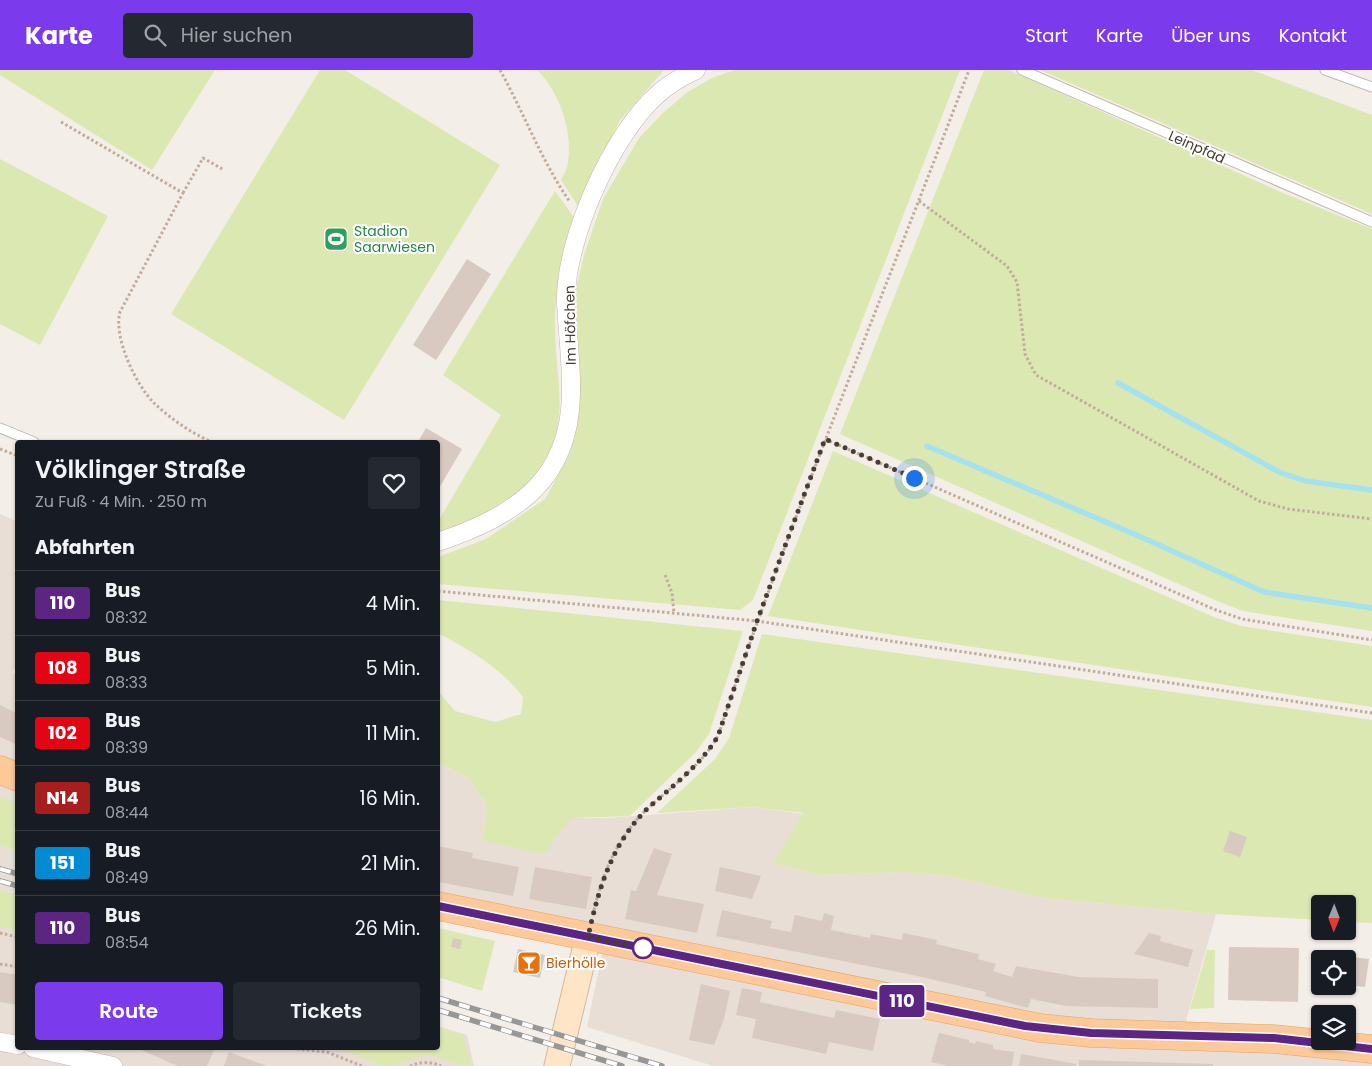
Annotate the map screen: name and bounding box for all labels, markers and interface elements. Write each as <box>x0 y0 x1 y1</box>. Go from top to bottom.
search box <box>123 13 473 58</box>
text: Karte <box>25 19 93 52</box>
icon: search <box>141 21 169 49</box>
text: Hier suchen <box>181 22 292 49</box>
text: Start <box>1025 23 1068 48</box>
text: Karte <box>1096 23 1143 48</box>
text: Über uns <box>1171 23 1251 48</box>
text: Kontakt <box>1279 23 1347 48</box>
street label: Leinpfad <box>1165 126 1229 168</box>
place label: Stadion Saarwiesen <box>354 221 435 257</box>
sports icon: Stadion Saarwiesen <box>323 226 349 252</box>
street label: Im Höfchen <box>559 285 581 365</box>
text: Völklinger Straße <box>35 453 246 486</box>
button: heart <box>368 457 420 509</box>
your location <box>902 466 927 491</box>
text: Zu Fuß · 4 Min. · 250 m <box>35 490 207 513</box>
text: Abfahrten <box>35 534 135 561</box>
text: Bus <box>105 577 141 604</box>
text: 110 <box>50 590 75 615</box>
text: 4 Min. <box>366 590 420 617</box>
text: 08:32 <box>105 606 147 629</box>
text: Bus <box>105 642 141 669</box>
text: 108 <box>47 655 78 680</box>
text: 5 Min. <box>366 655 420 682</box>
text: 08:33 <box>105 671 147 694</box>
text: Bus <box>105 707 141 734</box>
text: 102 <box>48 720 77 745</box>
text: 11 Min. <box>366 720 420 747</box>
text: 08:39 <box>105 736 148 759</box>
text: Bus <box>105 772 141 799</box>
text: N14 <box>46 785 79 810</box>
text: 16 Min. <box>360 785 420 812</box>
text: 08:44 <box>105 801 149 824</box>
text: Bus <box>105 837 141 864</box>
text: 151 <box>50 850 75 875</box>
text: 21 Min. <box>361 850 420 877</box>
text: 08:49 <box>105 866 149 889</box>
north arrow <box>1311 895 1356 940</box>
map controls <box>1311 895 1356 1050</box>
text: Bus <box>105 902 141 929</box>
text: 110 <box>50 915 75 940</box>
text: 26 Min. <box>355 915 420 942</box>
text: 08:54 <box>105 931 149 954</box>
unlabelled marker <box>632 937 654 959</box>
bar icon: Bierhölle <box>516 950 542 976</box>
button: locate <box>1311 950 1356 995</box>
place label: Bierhölle <box>546 953 606 973</box>
button: Route <box>35 982 223 1040</box>
button: Tickets <box>233 982 420 1040</box>
line badge: 110 <box>873 985 931 1017</box>
text: 110 <box>889 988 915 1013</box>
button: layers <box>1311 1005 1356 1050</box>

